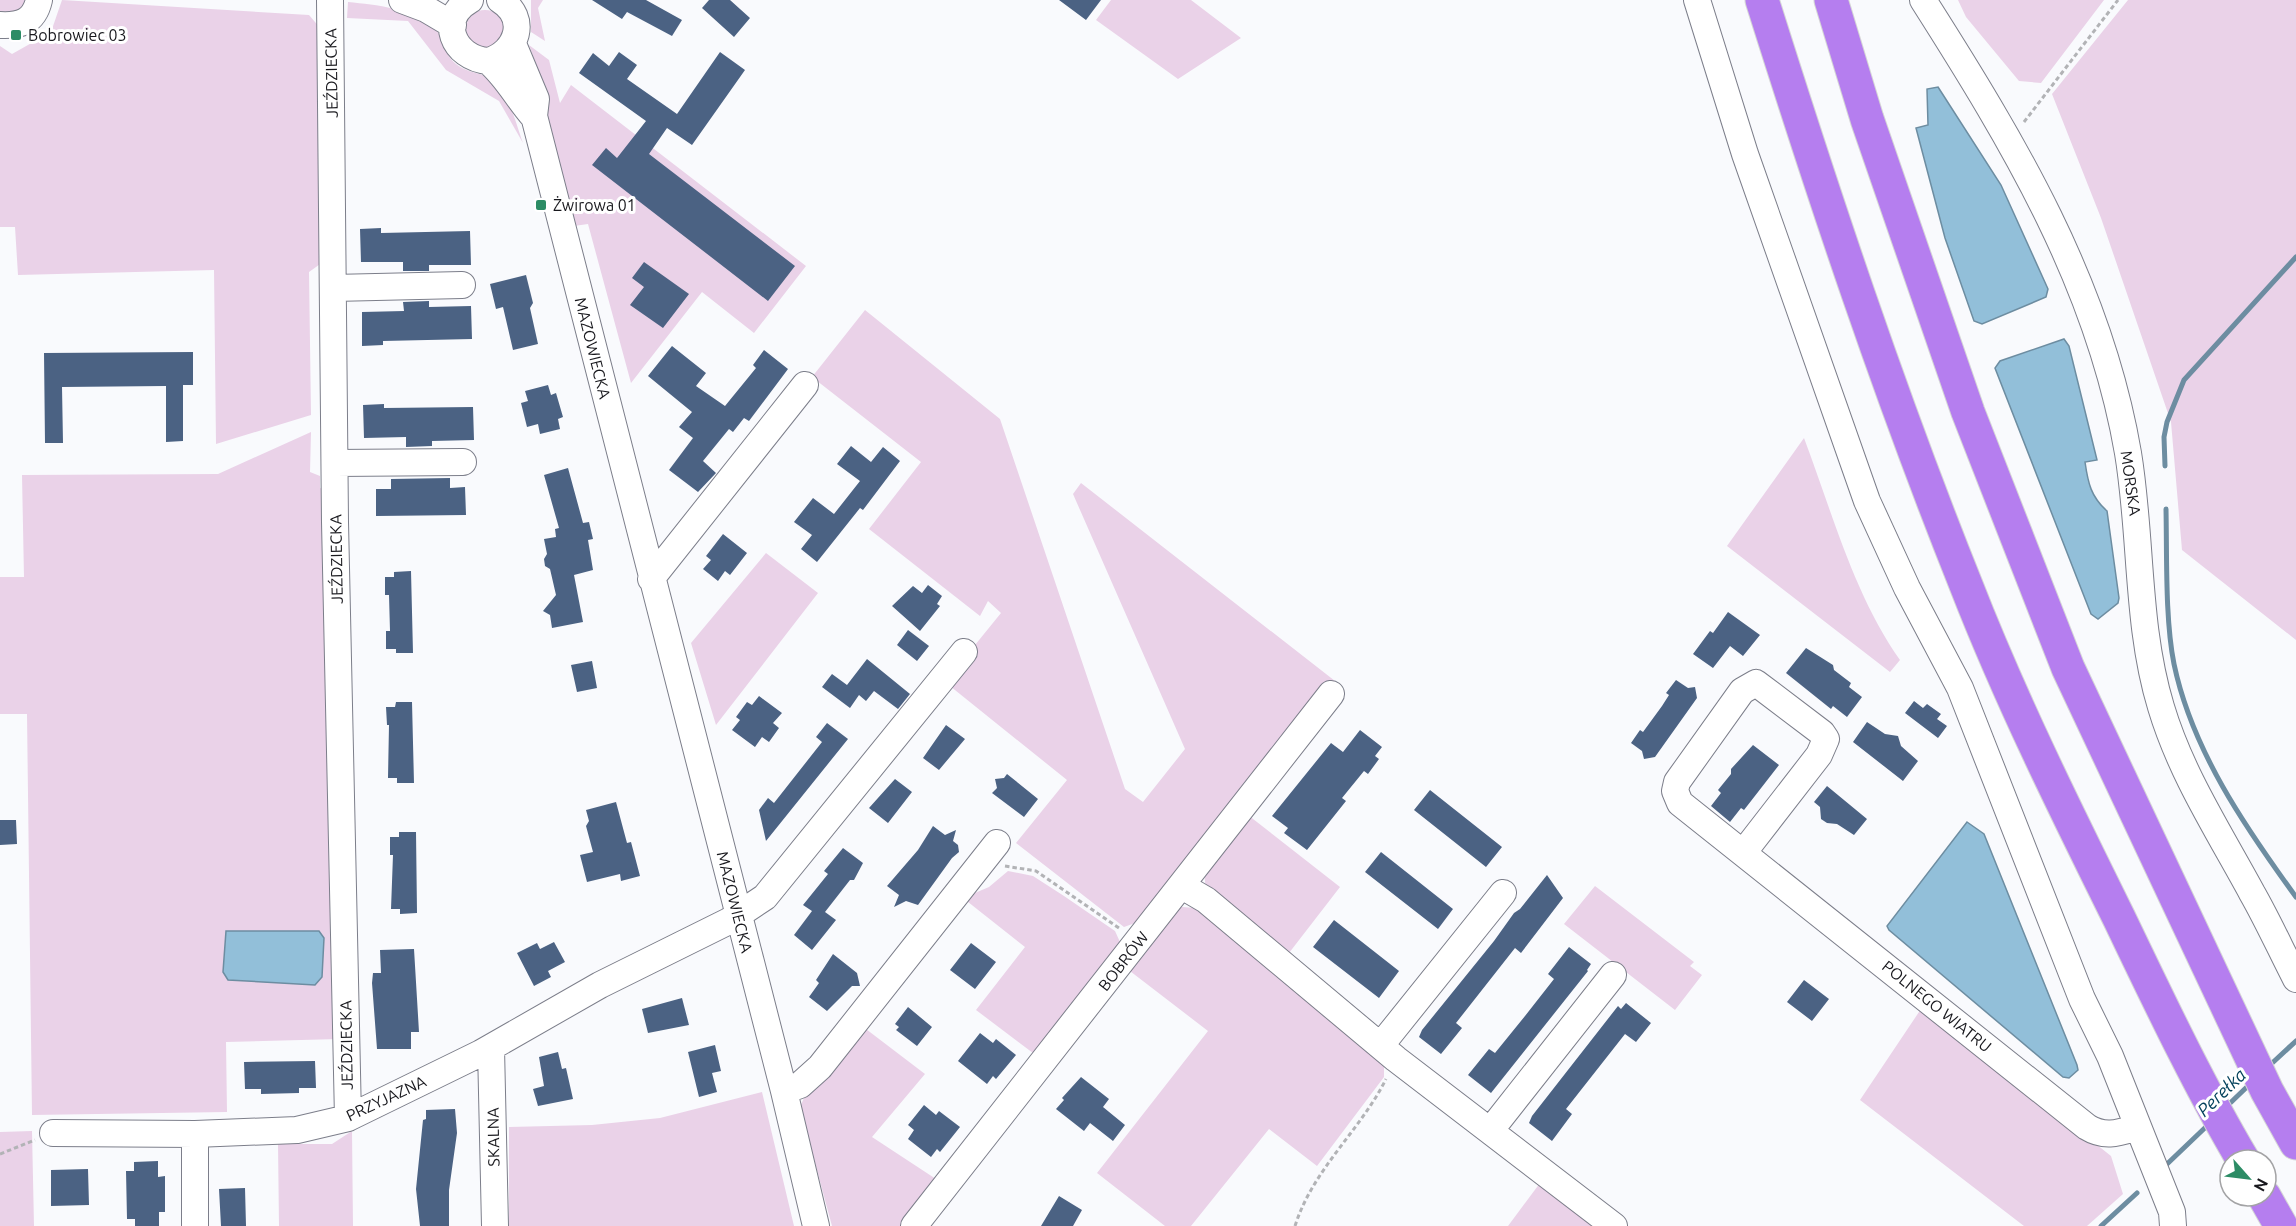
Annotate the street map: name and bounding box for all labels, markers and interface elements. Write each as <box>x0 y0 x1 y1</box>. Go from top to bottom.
place label: Bobrowiec 03 <box>28 26 127 44</box>
street label: JEŹDZIECKA <box>319 27 341 118</box>
marker: Bobrowiec 03 <box>9 28 23 42</box>
place label: Żwirowa 01 <box>553 196 636 214</box>
marker: Żwirowa 01 <box>534 198 548 212</box>
street label: MAZOWIECKA <box>572 295 614 401</box>
street label: MORSKA <box>2118 449 2145 517</box>
street label: JEŹDZIECKA <box>324 513 346 604</box>
street label: MAZOWIECKA <box>714 849 756 955</box>
street label: BOBRÓW <box>1094 927 1152 994</box>
street label: POLNEGO WIATRU <box>1879 956 1995 1056</box>
street label: JEŹDZIECKA <box>334 999 356 1090</box>
water label: Perełka <box>2193 1064 2250 1120</box>
street label: PRZYJAZNA <box>343 1071 429 1124</box>
street label: SKALNA <box>483 1107 503 1167</box>
north arrow <box>2218 1148 2278 1208</box>
text: N <box>2250 1176 2272 1195</box>

